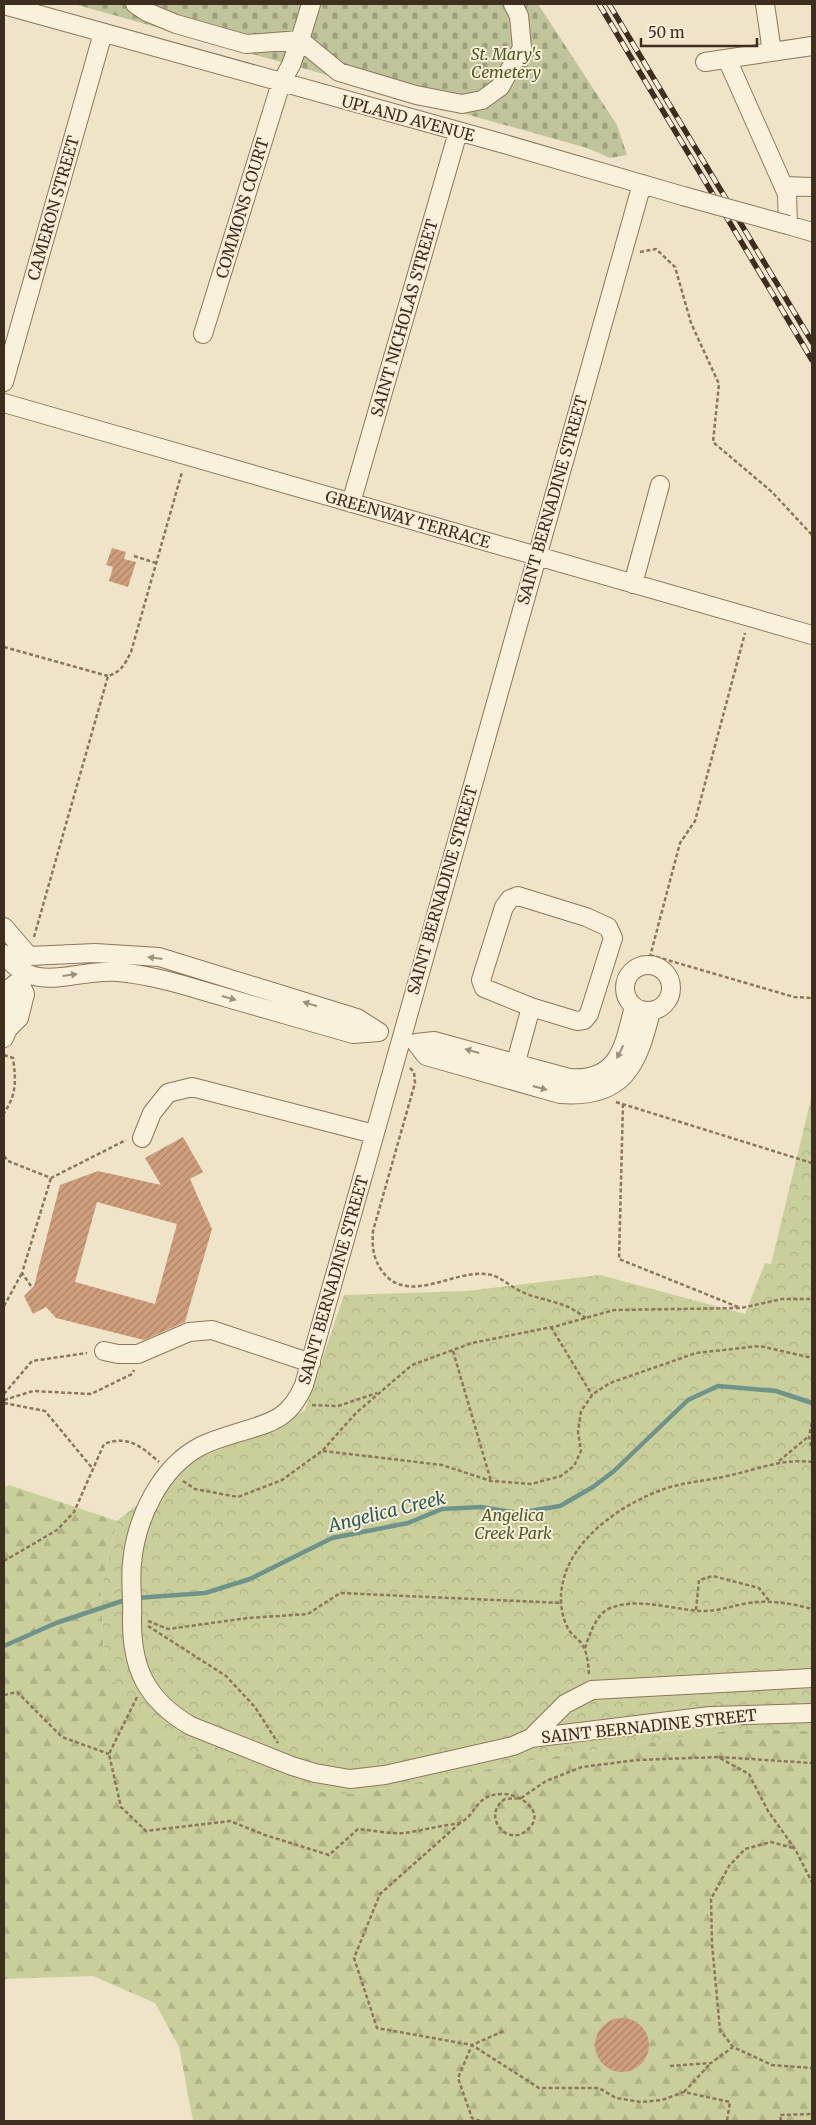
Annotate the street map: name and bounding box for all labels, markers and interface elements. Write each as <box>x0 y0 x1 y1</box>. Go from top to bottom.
scale bar <box>641 15 757 47</box>
text: 50 m <box>648 23 685 42</box>
park label: St. Mary's Cemetery <box>471 44 541 82</box>
street label: UPLAND AVENUE <box>339 91 478 146</box>
street label: CAMERON STREET <box>23 133 83 283</box>
street label: COMMONS COURT <box>211 135 273 281</box>
street label: SAINT NICHOLAS STREET <box>366 217 442 419</box>
street label: SAINT BERNADINE STREET <box>513 393 591 607</box>
street label: GREENWAY TERRACE <box>323 486 494 552</box>
street label: SAINT BERNADINE STREET <box>403 783 481 997</box>
one-way arrow <box>146 953 162 961</box>
one-way arrow <box>62 971 78 979</box>
one-way arrow <box>221 995 236 1003</box>
one-way arrow <box>302 1000 317 1008</box>
one-way arrow <box>616 1045 624 1060</box>
one-way arrow <box>465 1047 480 1055</box>
one-way arrow <box>533 1085 548 1093</box>
street label: SAINT BERNADINE STREET <box>294 1173 372 1387</box>
water label: Angelica Creek <box>324 1486 448 1538</box>
park label: Angelica Creek Park <box>474 1505 552 1543</box>
street label: SAINT BERNADINE STREET <box>540 1705 758 1747</box>

